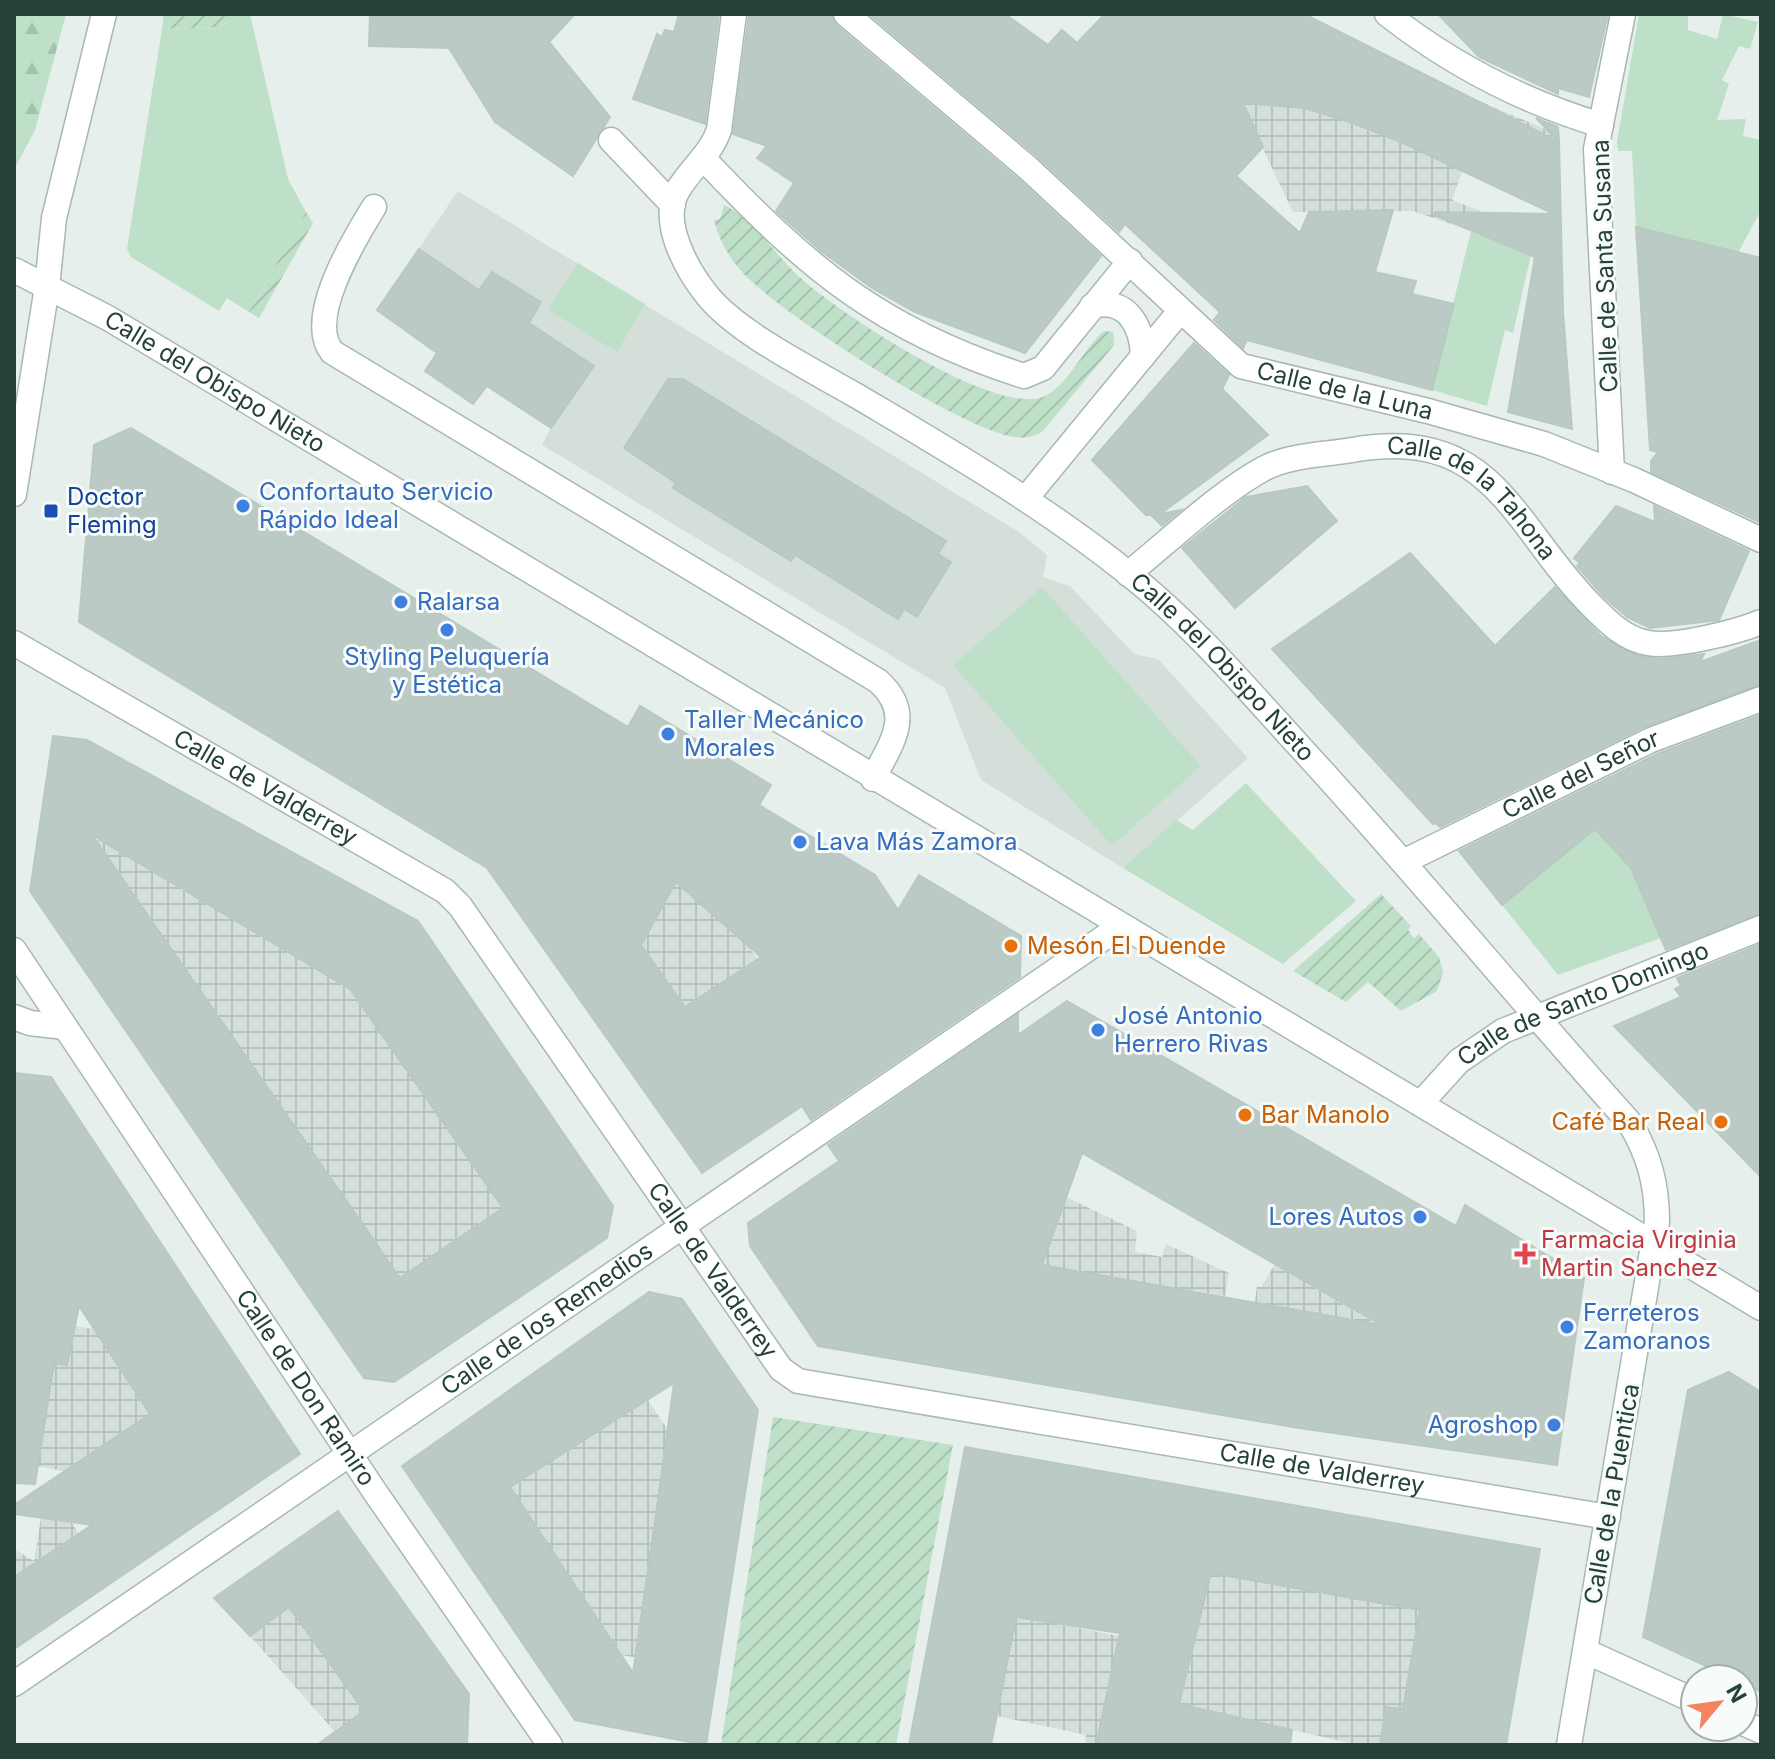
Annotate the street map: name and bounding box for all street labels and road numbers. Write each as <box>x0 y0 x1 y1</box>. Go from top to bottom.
street label: Calle de Santa Susana <box>1586 139 1623 393</box>
street label: Calle del Obispo Nieto <box>99 304 331 459</box>
street label: Calle de la Luna <box>1254 355 1436 426</box>
street label: Calle de la Tahona <box>1387 431 1562 566</box>
street label: Calle del Obispo Nieto <box>1125 566 1321 767</box>
street label: Calle de Valderrey <box>169 723 363 851</box>
street label: Calle del Señor <box>1497 723 1663 825</box>
street label: Calle de Santo Domingo <box>1451 935 1713 1072</box>
street label: Calle de Valderrey <box>642 1177 784 1364</box>
street label: Calle de los Remedios <box>435 1236 658 1401</box>
street label: Calle de Don Ramiro <box>230 1284 382 1491</box>
street label: Calle de la Puentica <box>1578 1381 1645 1607</box>
street label: Calle de Valderrey <box>1217 1437 1427 1500</box>

